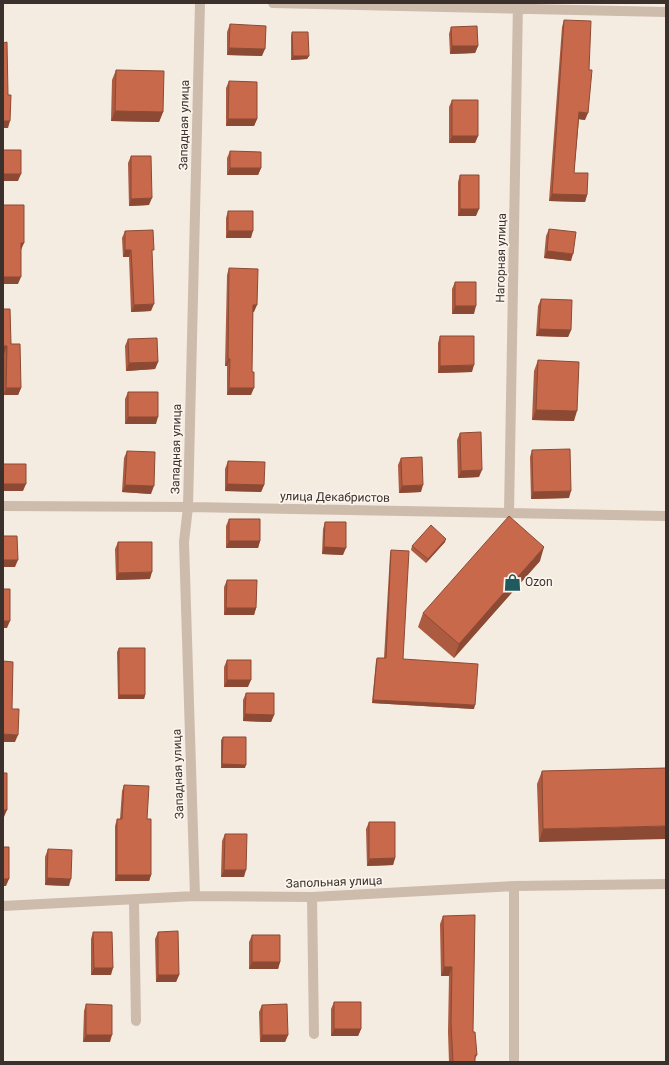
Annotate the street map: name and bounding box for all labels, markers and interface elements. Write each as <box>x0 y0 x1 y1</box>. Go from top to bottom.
street label: Западная улица <box>176 80 192 170</box>
street label: Нагорная улица <box>493 213 509 303</box>
street label: Западная улица <box>168 404 184 494</box>
street label: улица Декабристов <box>280 489 390 505</box>
shop icon: Ozon <box>502 572 522 592</box>
place label: Ozon <box>525 575 553 589</box>
street label: Западная улица <box>169 729 187 819</box>
street label: Запольная улица <box>285 873 383 891</box>

